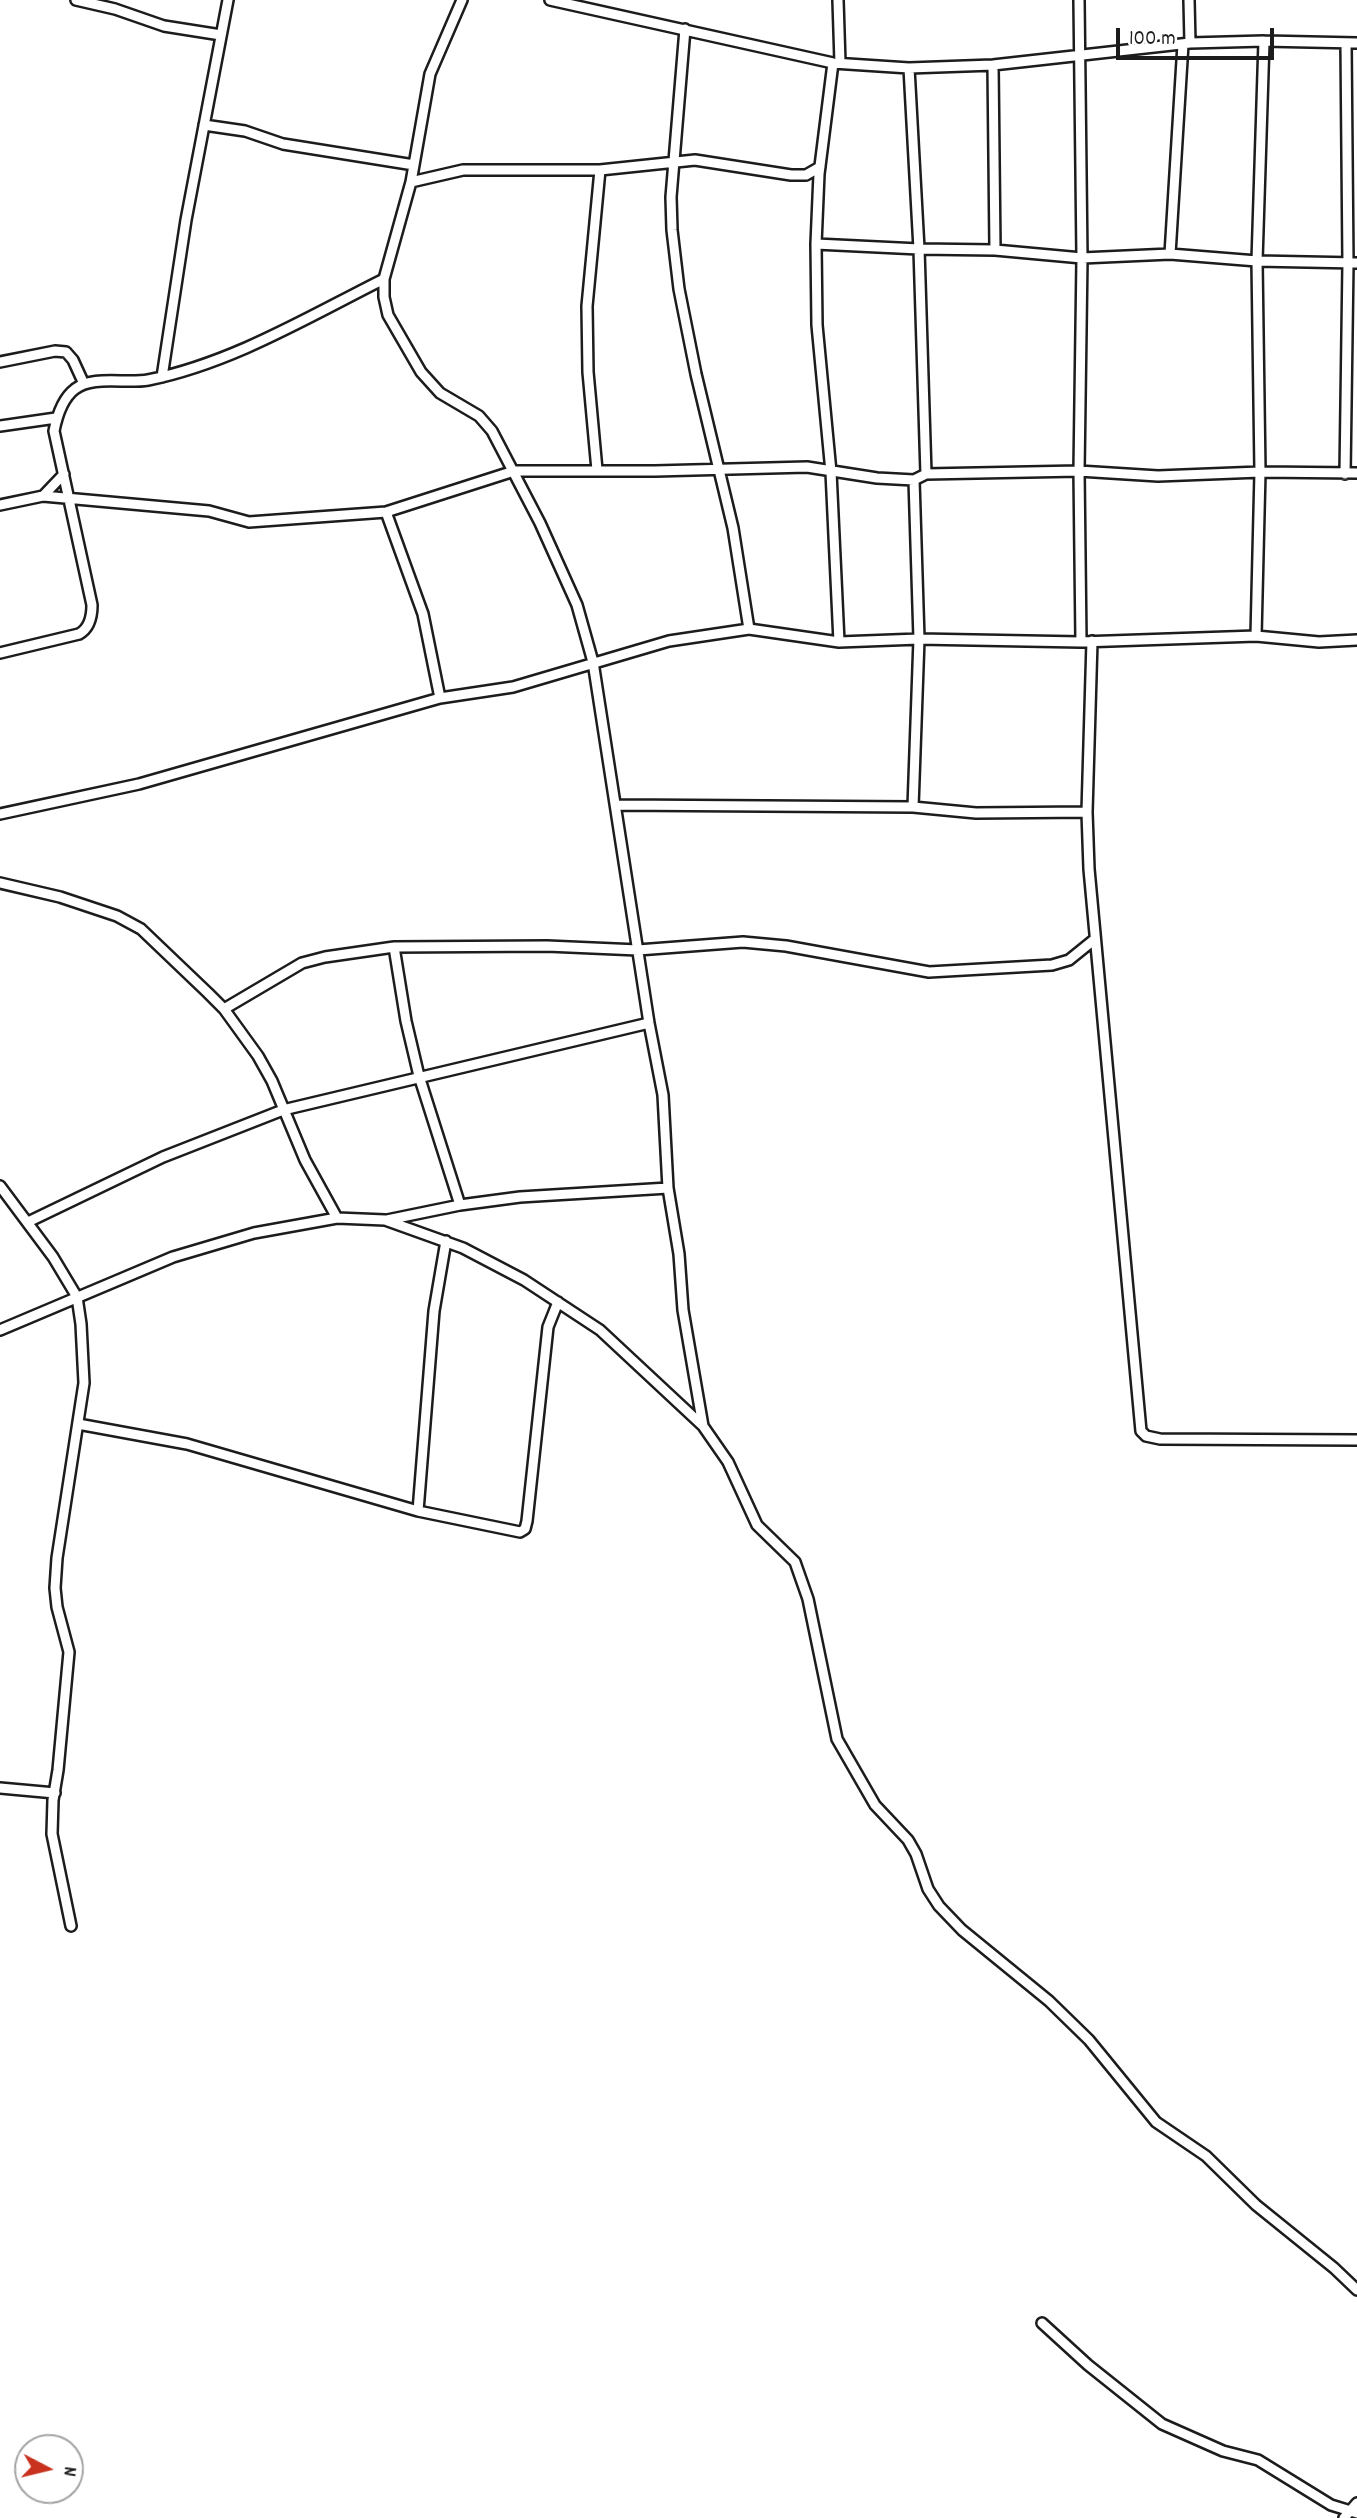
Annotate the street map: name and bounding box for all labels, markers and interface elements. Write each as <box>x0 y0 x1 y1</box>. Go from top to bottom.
scale bar <box>1119 14 1276 58</box>
text: 100 m <box>1129 25 1176 55</box>
north arrow <box>14 2434 84 2504</box>
text: N <box>54 2465 82 2478</box>

